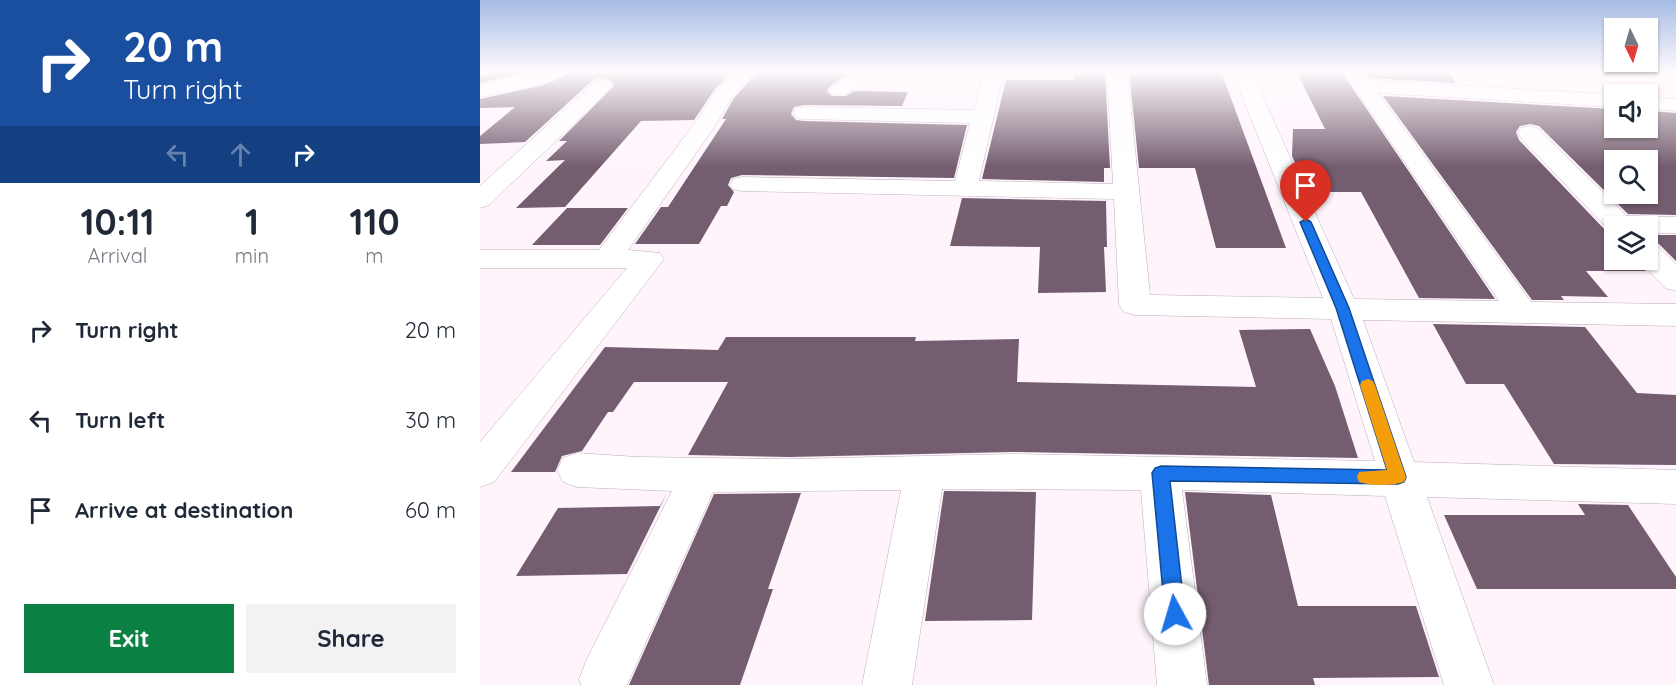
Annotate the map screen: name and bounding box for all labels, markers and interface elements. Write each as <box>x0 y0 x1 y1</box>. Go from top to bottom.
north arrow <box>1604 18 1658 72</box>
map controls <box>1604 18 1658 270</box>
text: 20 m <box>123 20 223 73</box>
icon: right <box>24 24 102 102</box>
text: Turn right <box>123 72 242 106</box>
button: sound <box>1604 84 1658 138</box>
icon: left <box>161 138 194 171</box>
icon: ahead <box>224 138 257 171</box>
icon: right <box>287 138 320 171</box>
button: search <box>1604 150 1658 204</box>
pin <box>1280 160 1331 222</box>
icon: arrive <box>1289 169 1322 202</box>
text: 10:11 <box>80 199 154 244</box>
text: 1 <box>245 199 259 244</box>
text: 110 <box>349 199 400 244</box>
button: layers <box>1604 216 1658 270</box>
text: Arrival <box>87 243 147 268</box>
text: min <box>235 243 269 268</box>
text: m <box>365 243 384 268</box>
icon: right <box>24 314 57 347</box>
text: Turn right <box>75 316 179 344</box>
text: 20 m <box>405 316 456 344</box>
icon: left <box>24 404 57 437</box>
text: Turn left <box>75 406 165 434</box>
text: 30 m <box>405 406 456 434</box>
icon: arrive <box>24 494 57 527</box>
text: Arrive at destination <box>75 496 293 524</box>
text: 60 m <box>405 496 456 524</box>
position arrow <box>1143 582 1207 646</box>
button: Exit <box>24 604 234 673</box>
button: Share <box>246 604 456 673</box>

